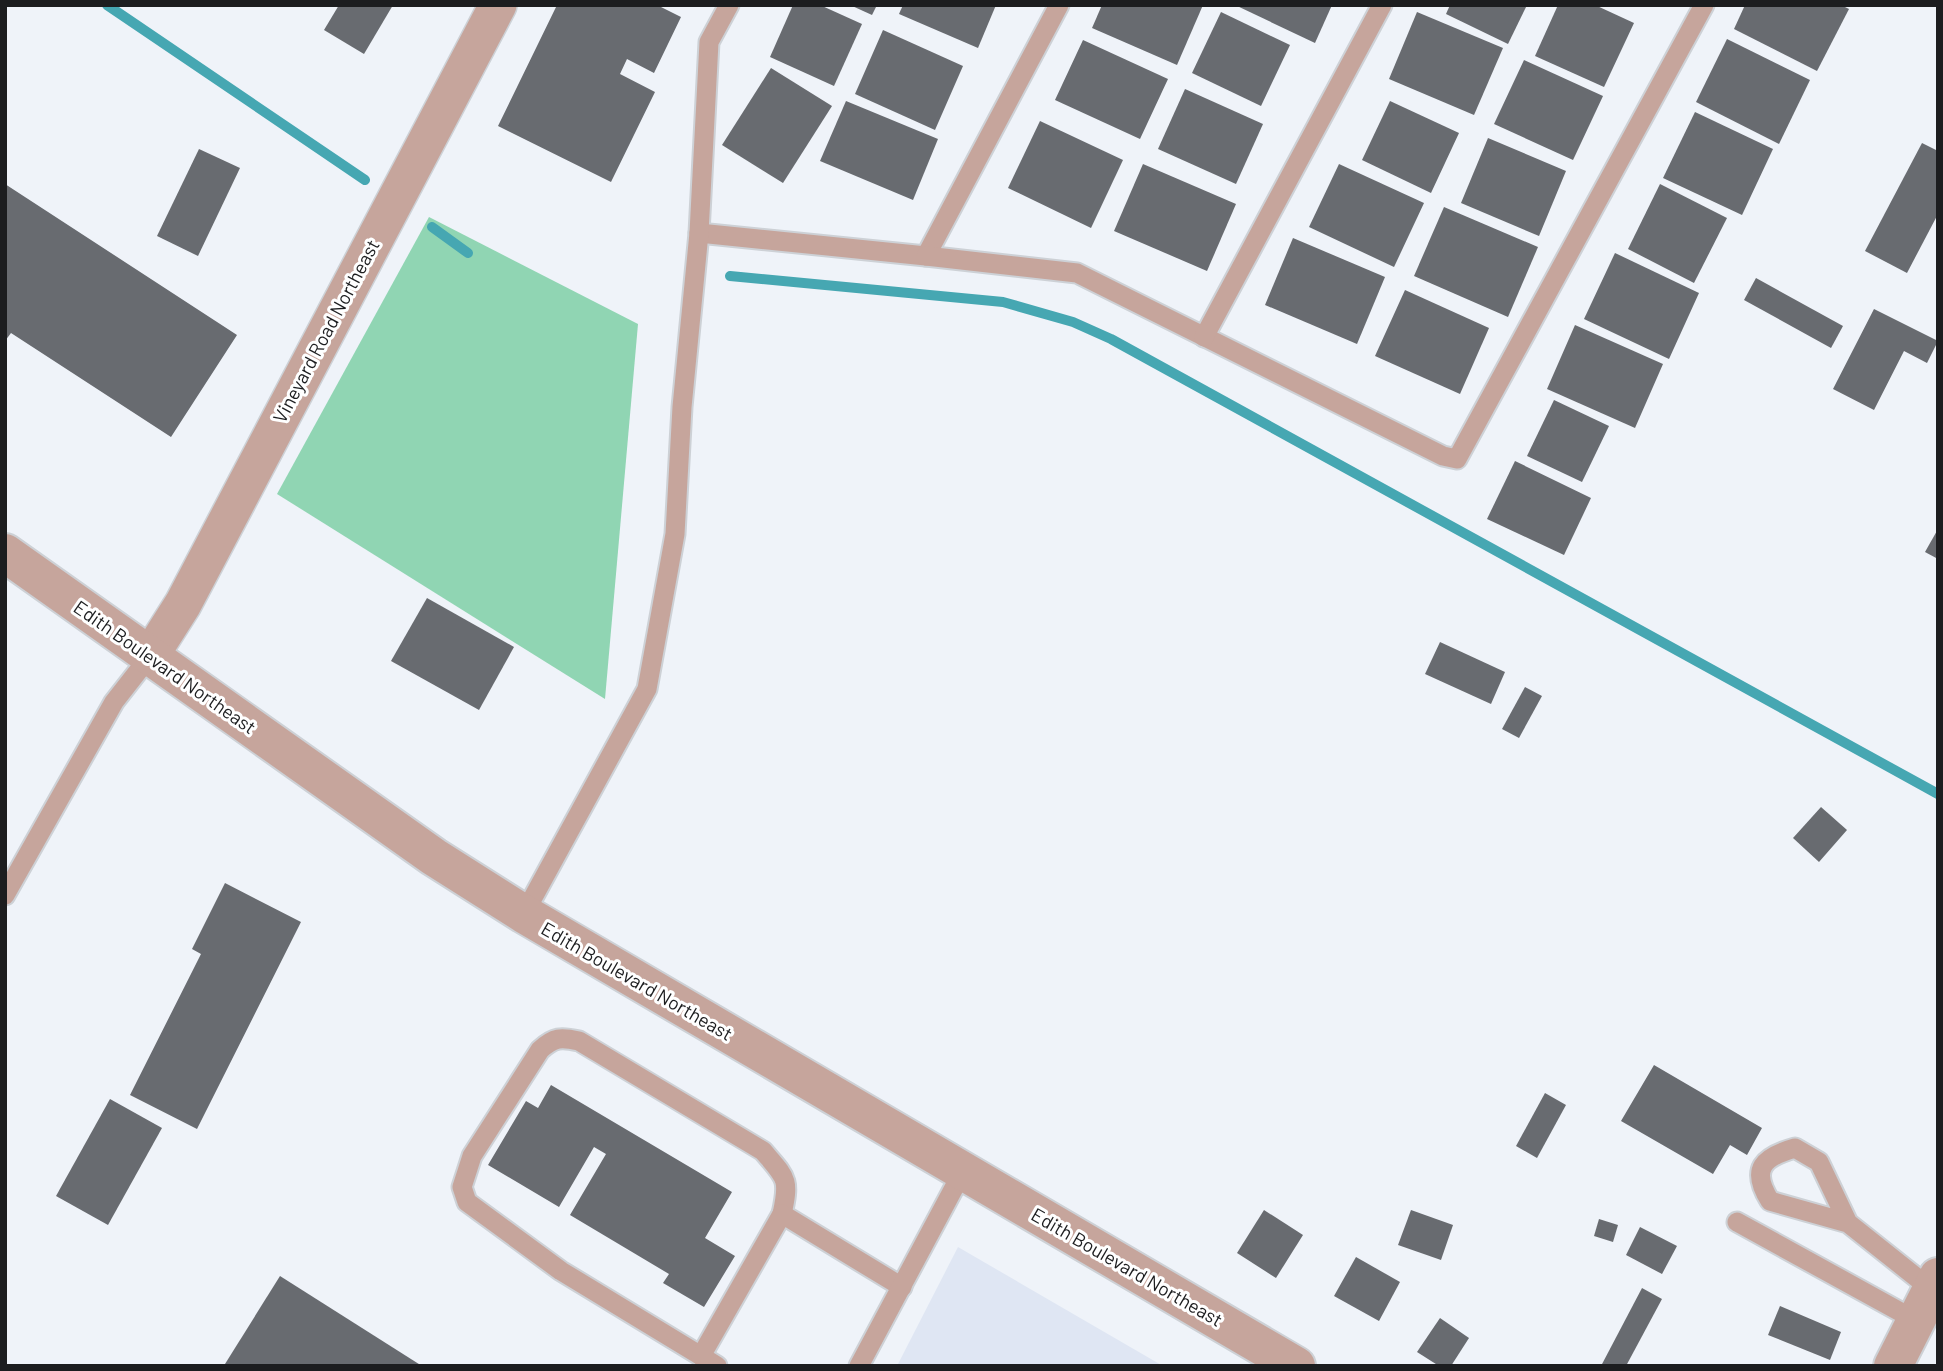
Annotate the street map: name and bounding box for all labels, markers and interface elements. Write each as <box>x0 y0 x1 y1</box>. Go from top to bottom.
street label: Vineyard Road Northeast <box>267 235 384 426</box>
street label: Edith Boulevard Northeast <box>70 595 261 738</box>
street label: Edith Boulevard Northeast <box>538 916 737 1045</box>
street label: Edith Boulevard Northeast <box>1028 1202 1227 1331</box>

